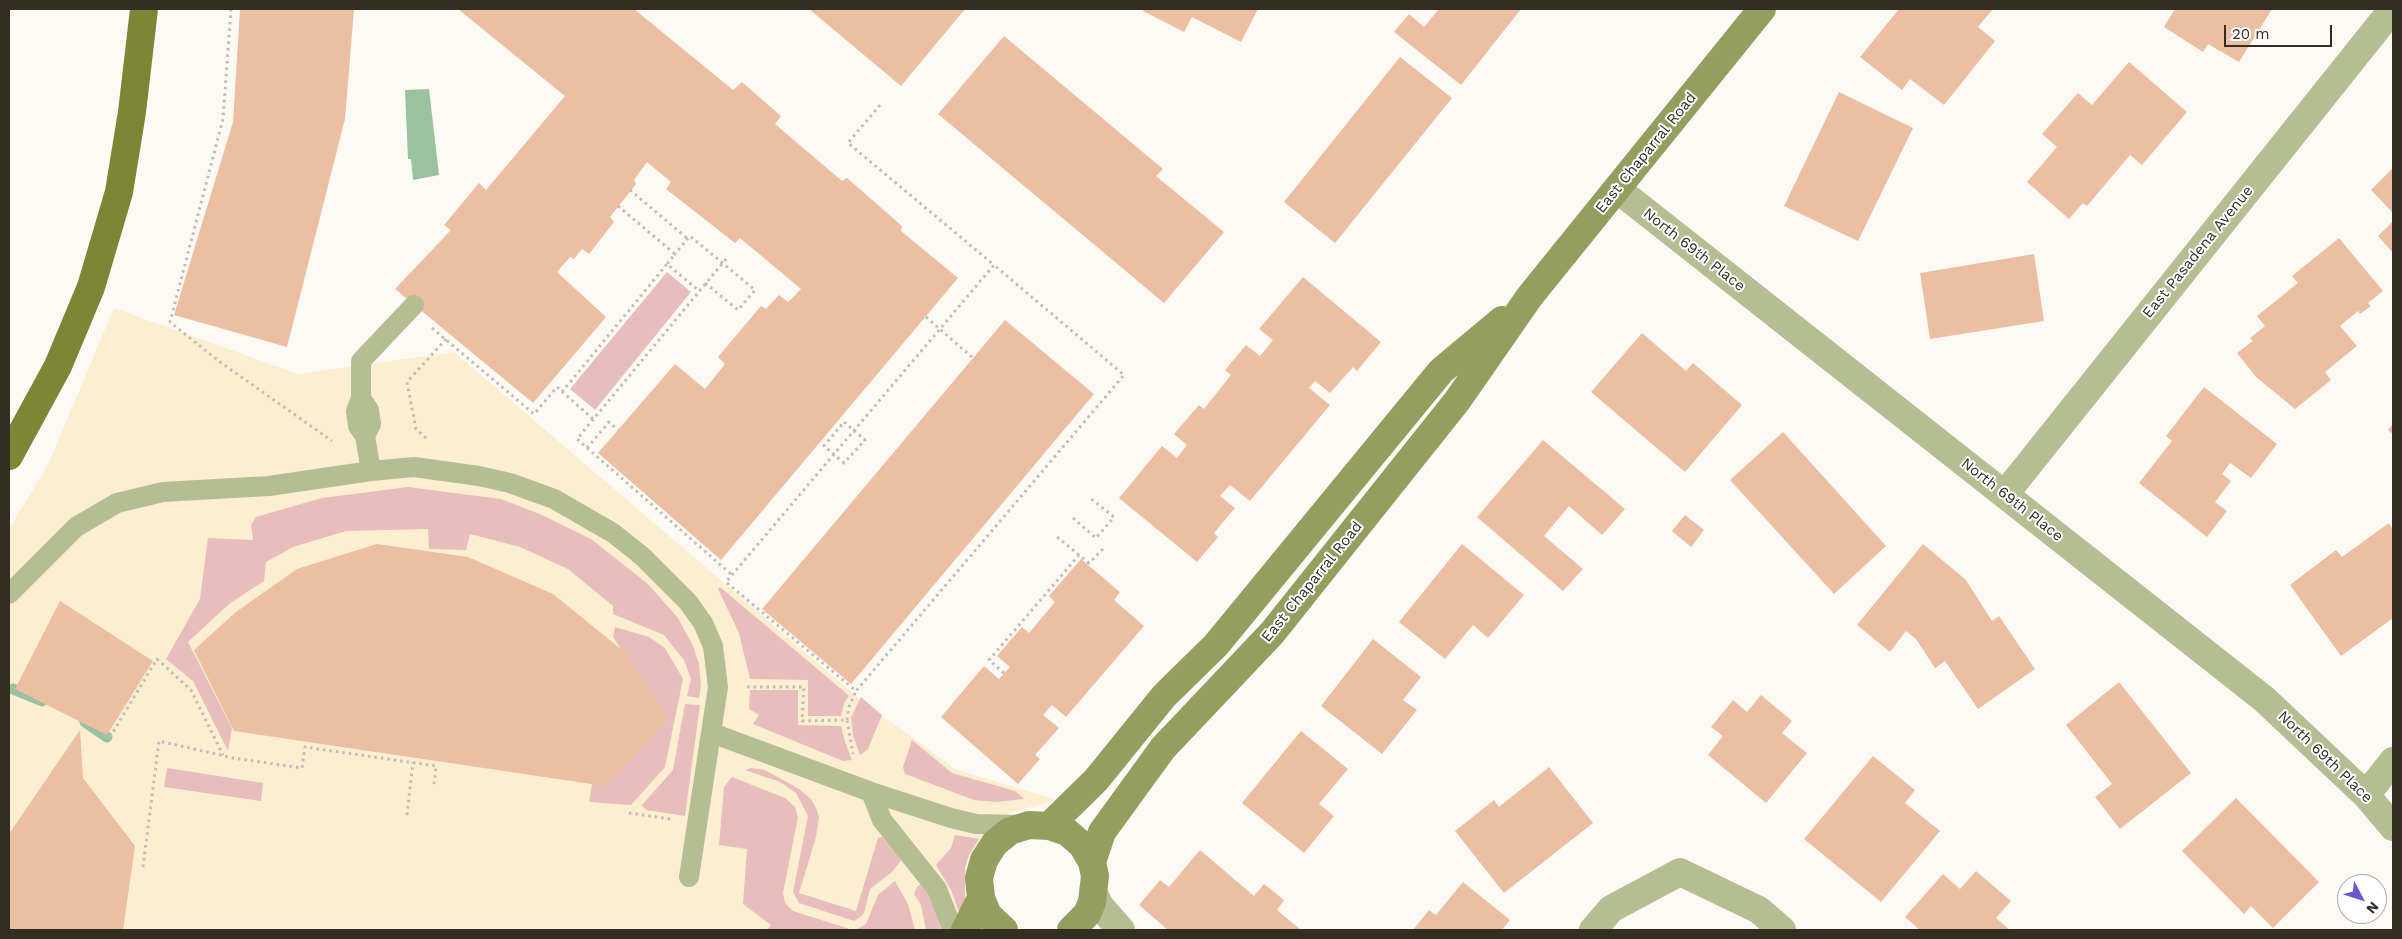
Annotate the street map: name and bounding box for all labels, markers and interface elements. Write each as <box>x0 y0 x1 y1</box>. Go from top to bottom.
scale bar <box>2227 15 2334 47</box>
text: 20 m <box>2232 25 2270 43</box>
street label: East Chaparral Road <box>1592 89 1700 217</box>
street label: East Pasadena Avenue <box>2139 182 2257 322</box>
street label: North 69th Place <box>1639 205 1749 295</box>
street label: North 69th Place <box>1957 455 2067 545</box>
street label: East Chaparral Road <box>1258 518 1366 646</box>
street label: North 69th Place <box>2274 707 2376 807</box>
north arrow <box>2337 874 2387 924</box>
text: N <box>2363 899 2382 917</box>

